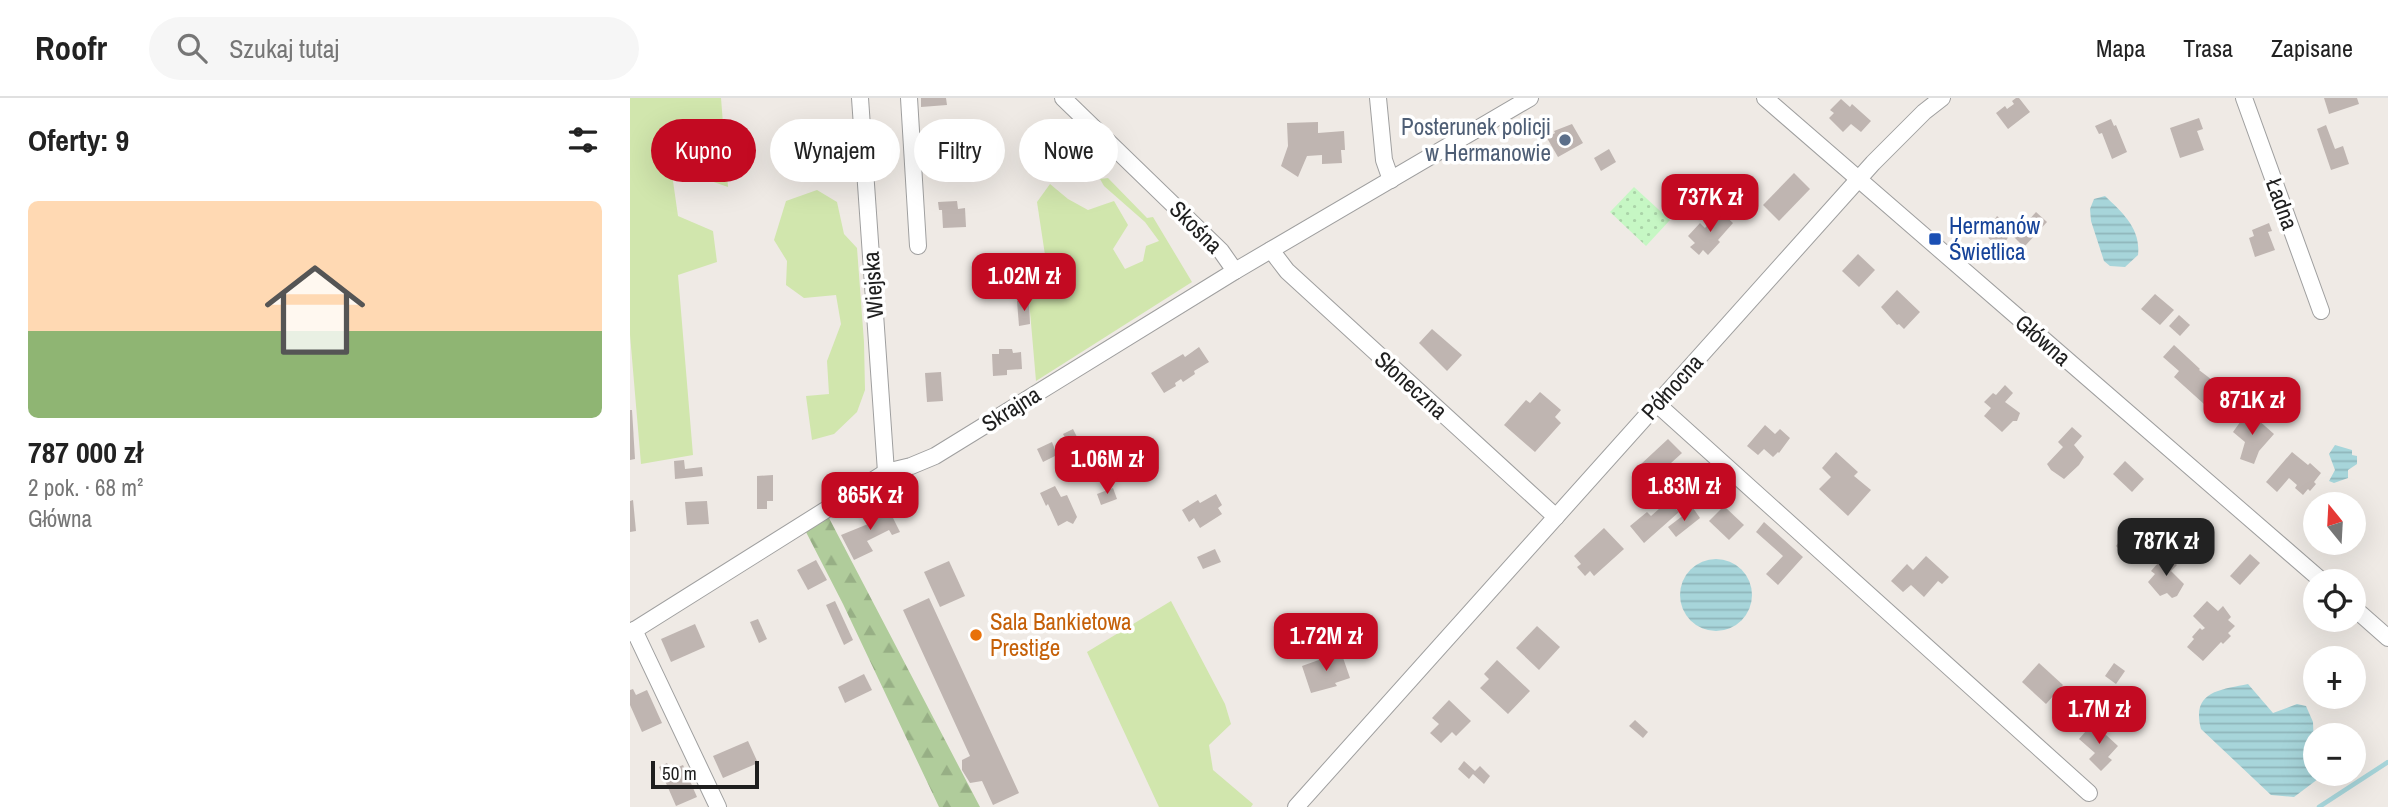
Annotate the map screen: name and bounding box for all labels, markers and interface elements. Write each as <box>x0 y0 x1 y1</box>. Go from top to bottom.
search box <box>149 17 639 80</box>
text: Roofr <box>35 26 107 70</box>
icon: search <box>173 29 211 67</box>
text: Szukaj tutaj <box>229 31 339 66</box>
text: Mapa <box>2096 32 2145 64</box>
text: Trasa <box>2183 32 2233 64</box>
text: Zapisane <box>2271 32 2353 64</box>
place label: Posterunek policji w Hermanowie <box>1401 111 1551 168</box>
chip: Kupno <box>651 119 756 182</box>
chip: Wynajem <box>770 119 900 182</box>
chip: Filtry <box>914 119 1005 182</box>
chip: Nowe <box>1019 119 1118 182</box>
text: Oferty: 9 <box>28 120 129 160</box>
icon: filters <box>564 121 602 159</box>
marker: Posterunek policji w Hermanowie <box>1557 132 1573 148</box>
pin: 737K zł <box>1645 174 1775 234</box>
street label: Ładna <box>2259 174 2306 234</box>
text: 737K zł <box>1678 181 1743 212</box>
street label: Skośna <box>1163 193 1230 260</box>
place label: Hermanów Świetlica <box>1949 210 2041 267</box>
marker: Hermanów Świetlica <box>1927 231 1943 247</box>
icon: home <box>252 247 378 373</box>
street label: Wiejska <box>855 250 890 320</box>
pin: 1.02M zł <box>952 254 1096 313</box>
text: 1.02M zł <box>988 260 1060 291</box>
street label: Główna <box>2009 307 2078 373</box>
street label: Słoneczna <box>1368 344 1455 426</box>
street label: Północna <box>1634 347 1710 426</box>
street label: Skrajna <box>975 378 1046 439</box>
pin: 871K zł <box>2187 378 2317 437</box>
text: 871K zł <box>2220 384 2285 415</box>
text: 787 000 zł <box>28 432 143 472</box>
pin: 1.06M zł <box>1035 436 1179 496</box>
text: 1.06M zł <box>1071 443 1143 474</box>
pin: 1.83M zł <box>1612 464 1756 523</box>
text: 1.83M zł <box>1648 470 1720 501</box>
text: 2 pok. · 68 m² <box>28 472 143 503</box>
pin: 865K zł <box>805 472 935 532</box>
text: 865K zł <box>838 479 903 510</box>
north arrow <box>2303 492 2366 555</box>
map controls <box>2303 492 2366 786</box>
text: Główna <box>28 503 92 534</box>
pin: 787K zł <box>2101 518 2231 578</box>
text: 787K zł <box>2134 525 2199 556</box>
button: locate <box>2303 569 2366 632</box>
place label: Sala Bankietowa Prestige <box>990 606 1132 663</box>
pin: 1.72M zł <box>1254 614 1398 673</box>
text: 1.72M zł <box>1290 620 1362 651</box>
marker: Sala Bankietowa Prestige <box>968 627 984 643</box>
button: + <box>2303 646 2366 709</box>
pin: 1.7M zł <box>2034 686 2164 746</box>
text: 1.7M zł <box>2068 693 2130 724</box>
button: − <box>2303 723 2366 786</box>
scale bar <box>651 758 760 790</box>
text: 50 m <box>662 760 697 786</box>

